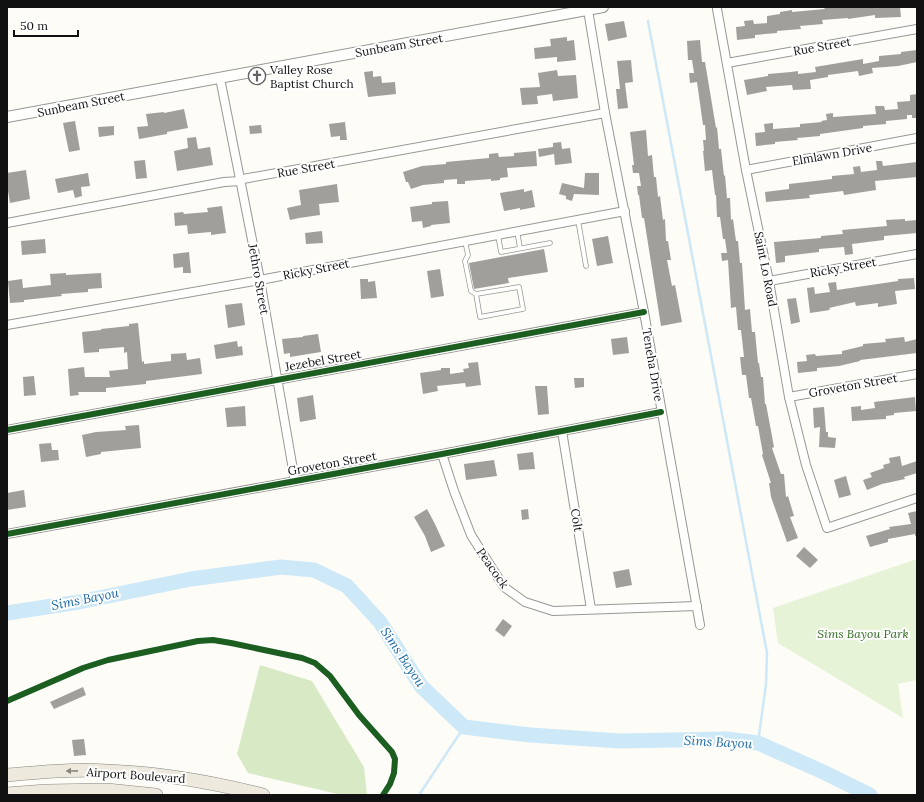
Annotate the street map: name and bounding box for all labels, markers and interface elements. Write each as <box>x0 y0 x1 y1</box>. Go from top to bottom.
scale bar <box>14 12 78 38</box>
text: 50 m <box>20 18 48 33</box>
street label: Sunbeam Street <box>354 30 444 60</box>
street label: Rue Street <box>792 33 852 58</box>
place label: Valley Rose Baptist Church <box>269 62 354 91</box>
church icon: Valley Rose Baptist Church <box>247 66 267 86</box>
street label: Sunbeam Street <box>36 88 126 120</box>
street label: Elmlawn Drive <box>791 140 874 168</box>
street label: Rue Street <box>276 155 336 180</box>
street label: Saint Lo Road <box>751 230 781 308</box>
street label: Jethro Street <box>245 241 273 316</box>
street label: Ricky Street <box>809 254 878 280</box>
street label: Ricky Street <box>282 255 351 283</box>
street label: Teneha Drive <box>639 327 667 403</box>
street label: Jezebel Street <box>283 346 363 374</box>
street label: Groveton Street <box>808 370 899 400</box>
street label: Groveton Street <box>287 448 378 478</box>
street label: Colt <box>568 507 586 533</box>
street label: Peacock <box>474 545 513 592</box>
water label: Sims Bayou <box>50 584 120 614</box>
water label: Sims Bayou <box>377 624 429 690</box>
park label: Sims Bayou Park <box>817 626 909 641</box>
water label: Sims Bayou <box>683 732 753 752</box>
street label: Airport Boulevard <box>85 764 186 786</box>
one-way arrow <box>66 768 78 775</box>

